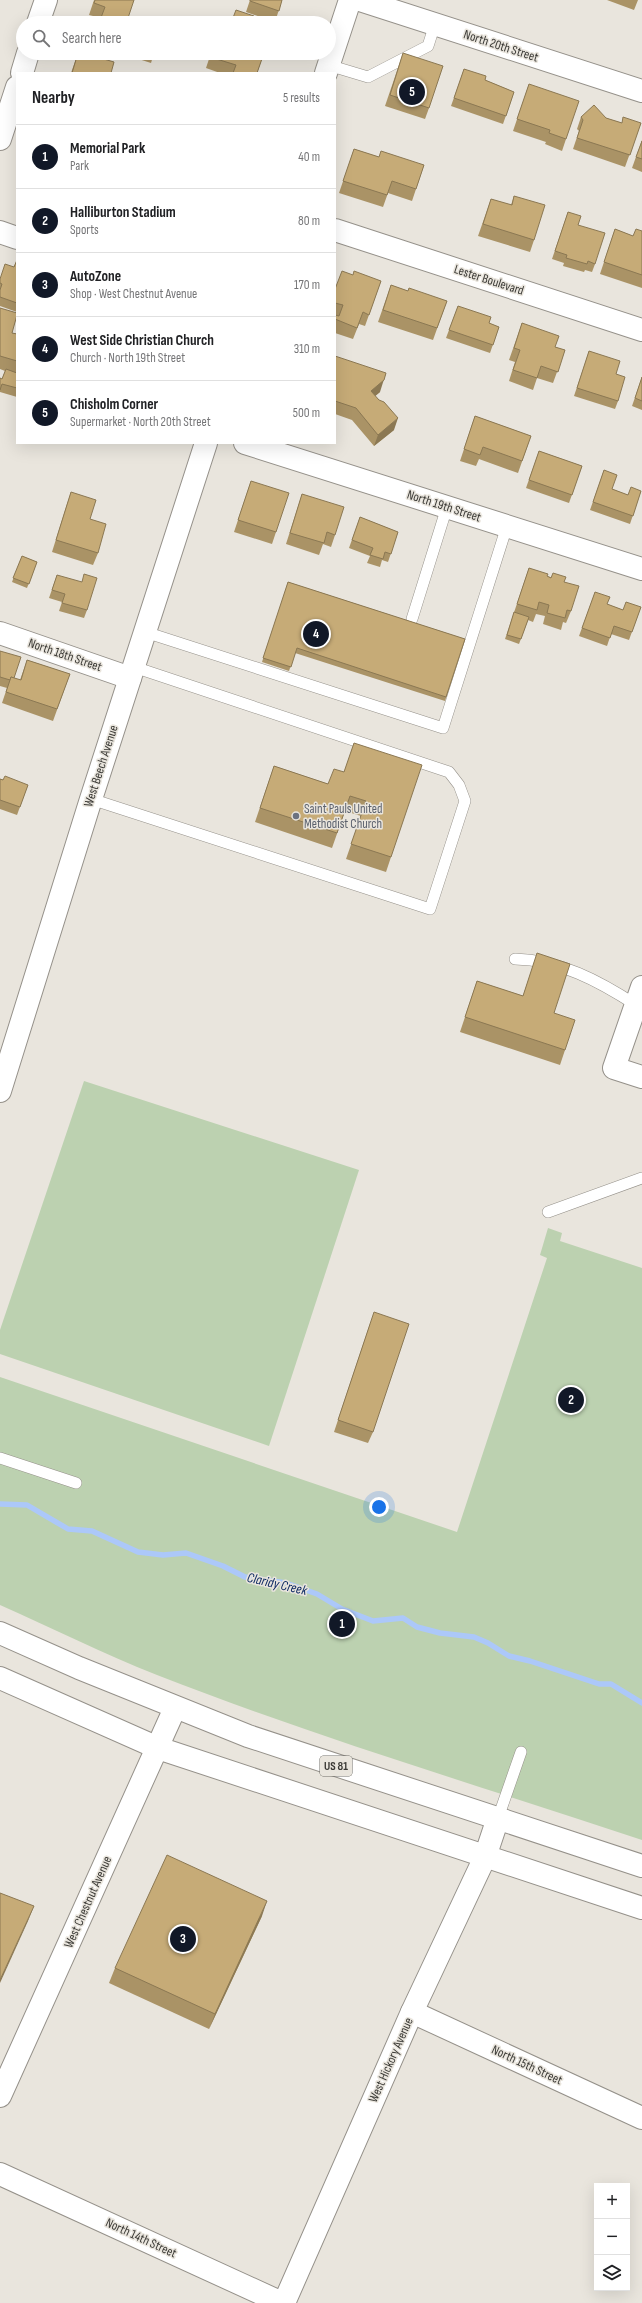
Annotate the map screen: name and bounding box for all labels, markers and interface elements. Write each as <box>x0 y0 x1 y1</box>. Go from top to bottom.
search box <box>16 16 336 60</box>
street label: North 20th Street <box>462 26 540 66</box>
icon: search <box>30 27 52 49</box>
text: Search here <box>62 29 122 48</box>
pin: 5 <box>399 77 425 107</box>
text: Nearby <box>32 88 75 108</box>
text: 5 results <box>283 90 320 106</box>
text: Memorial Park <box>70 139 145 158</box>
text: 1 <box>42 149 48 165</box>
text: 40 m <box>298 149 320 165</box>
text: Park <box>70 158 89 174</box>
text: Halliburton Stadium <box>70 203 176 222</box>
text: 2 <box>42 213 48 229</box>
text: 80 m <box>298 213 320 229</box>
text: Sports <box>70 222 99 238</box>
street label: Lester Boulevard <box>452 261 526 299</box>
text: AutoZone <box>70 267 121 286</box>
text: 3 <box>42 277 48 293</box>
text: 170 m <box>294 277 320 293</box>
text: Shop · West Chestnut Avenue <box>70 286 197 302</box>
text: West Side Christian Church <box>70 331 214 350</box>
text: 4 <box>42 341 48 357</box>
text: 310 m <box>294 341 320 357</box>
text: Church · North 19th Street <box>70 350 185 366</box>
text: Chisholm Corner <box>70 395 158 414</box>
text: 5 <box>42 405 48 421</box>
text: 500 m <box>293 405 320 421</box>
text: Supermarket · North 20th Street <box>70 414 211 430</box>
street label: North 19th Street <box>405 487 483 526</box>
pin: 4 <box>303 619 329 649</box>
street label: North 18th Street <box>26 635 104 675</box>
street label: West Beech Avenue <box>80 723 122 809</box>
place label: Saint Pauls United Methodist Church <box>304 801 383 832</box>
marker: Saint Pauls United Methodist Church <box>291 811 301 821</box>
pin: 2 <box>558 1385 584 1415</box>
your location <box>369 1497 389 1517</box>
water label: Claridy Creek <box>245 1569 309 1599</box>
pin: 1 <box>329 1609 355 1639</box>
road number: US 81 <box>320 1756 352 1776</box>
street label: West Chestnut Avenue <box>61 1854 115 1950</box>
pin: 3 <box>170 1924 196 1954</box>
street label: West Hickory Avenue <box>365 2015 417 2105</box>
street label: North 15th Street <box>489 2042 565 2088</box>
map controls <box>594 2183 630 2291</box>
button: + <box>594 2183 630 2219</box>
street label: North 14th Street <box>103 2215 179 2261</box>
button: − <box>594 2219 630 2255</box>
button: layers <box>594 2255 630 2291</box>

